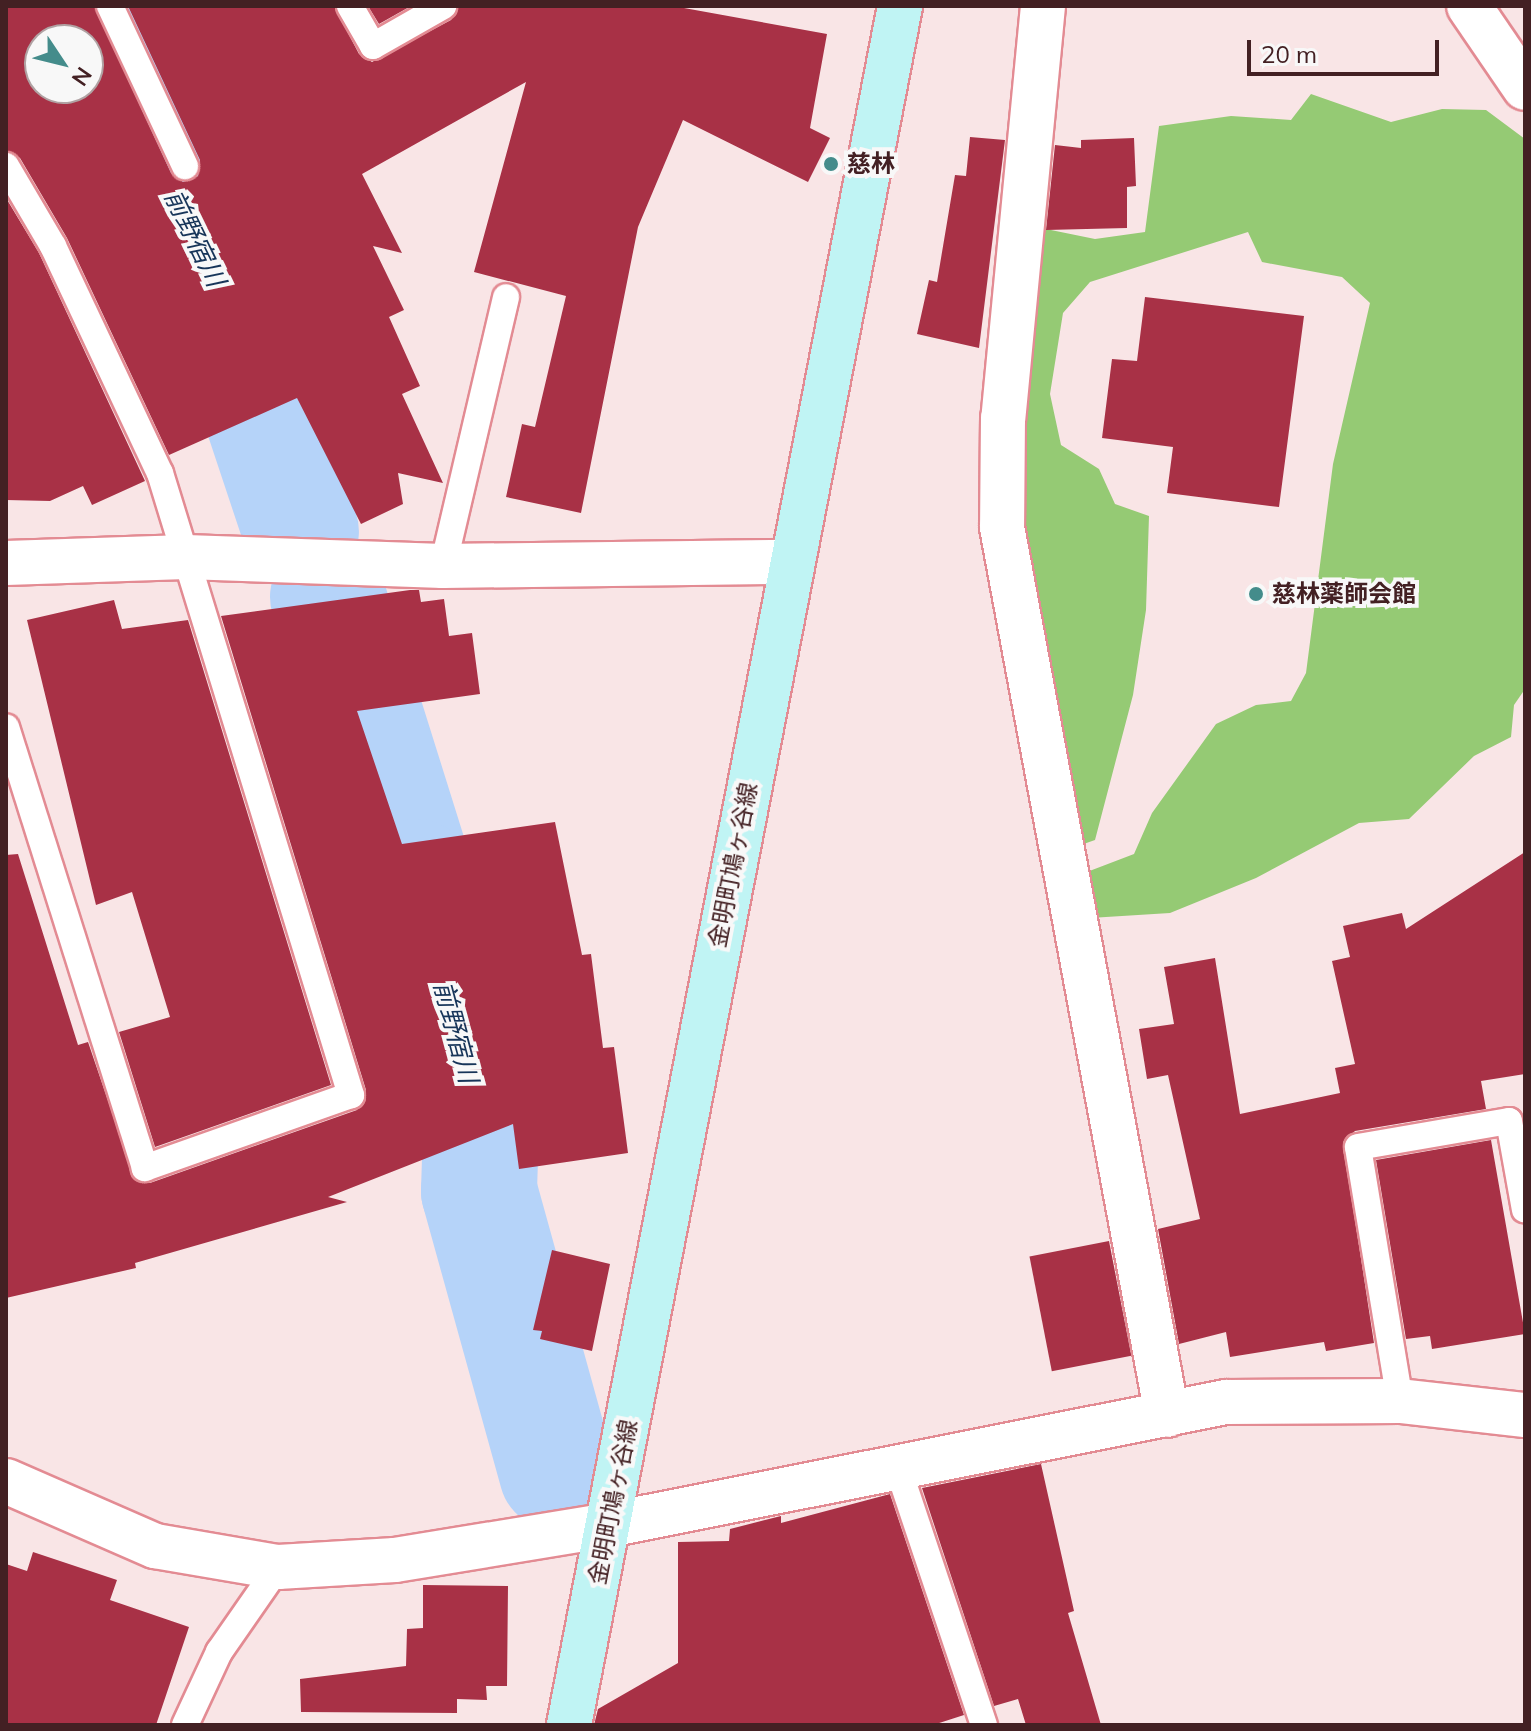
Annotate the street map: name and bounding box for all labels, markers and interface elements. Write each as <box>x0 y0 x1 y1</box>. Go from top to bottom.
north arrow <box>24 24 104 104</box>
scale bar <box>1251 24 1443 74</box>
text: 20 m <box>1261 39 1317 69</box>
text: N <box>66 62 98 91</box>
place label: 慈林 <box>847 150 895 178</box>
marker: 慈林 <box>822 155 840 173</box>
water label: 前野宿川 <box>158 184 232 292</box>
place label: 慈林薬師会館 <box>1272 580 1416 608</box>
marker: 慈林薬師会館 <box>1247 585 1265 603</box>
street label: 金明町鳩ヶ谷線 <box>703 780 763 950</box>
water label: 前野宿川 <box>427 978 485 1086</box>
street label: 金明町鳩ヶ谷線 <box>583 1417 643 1587</box>

